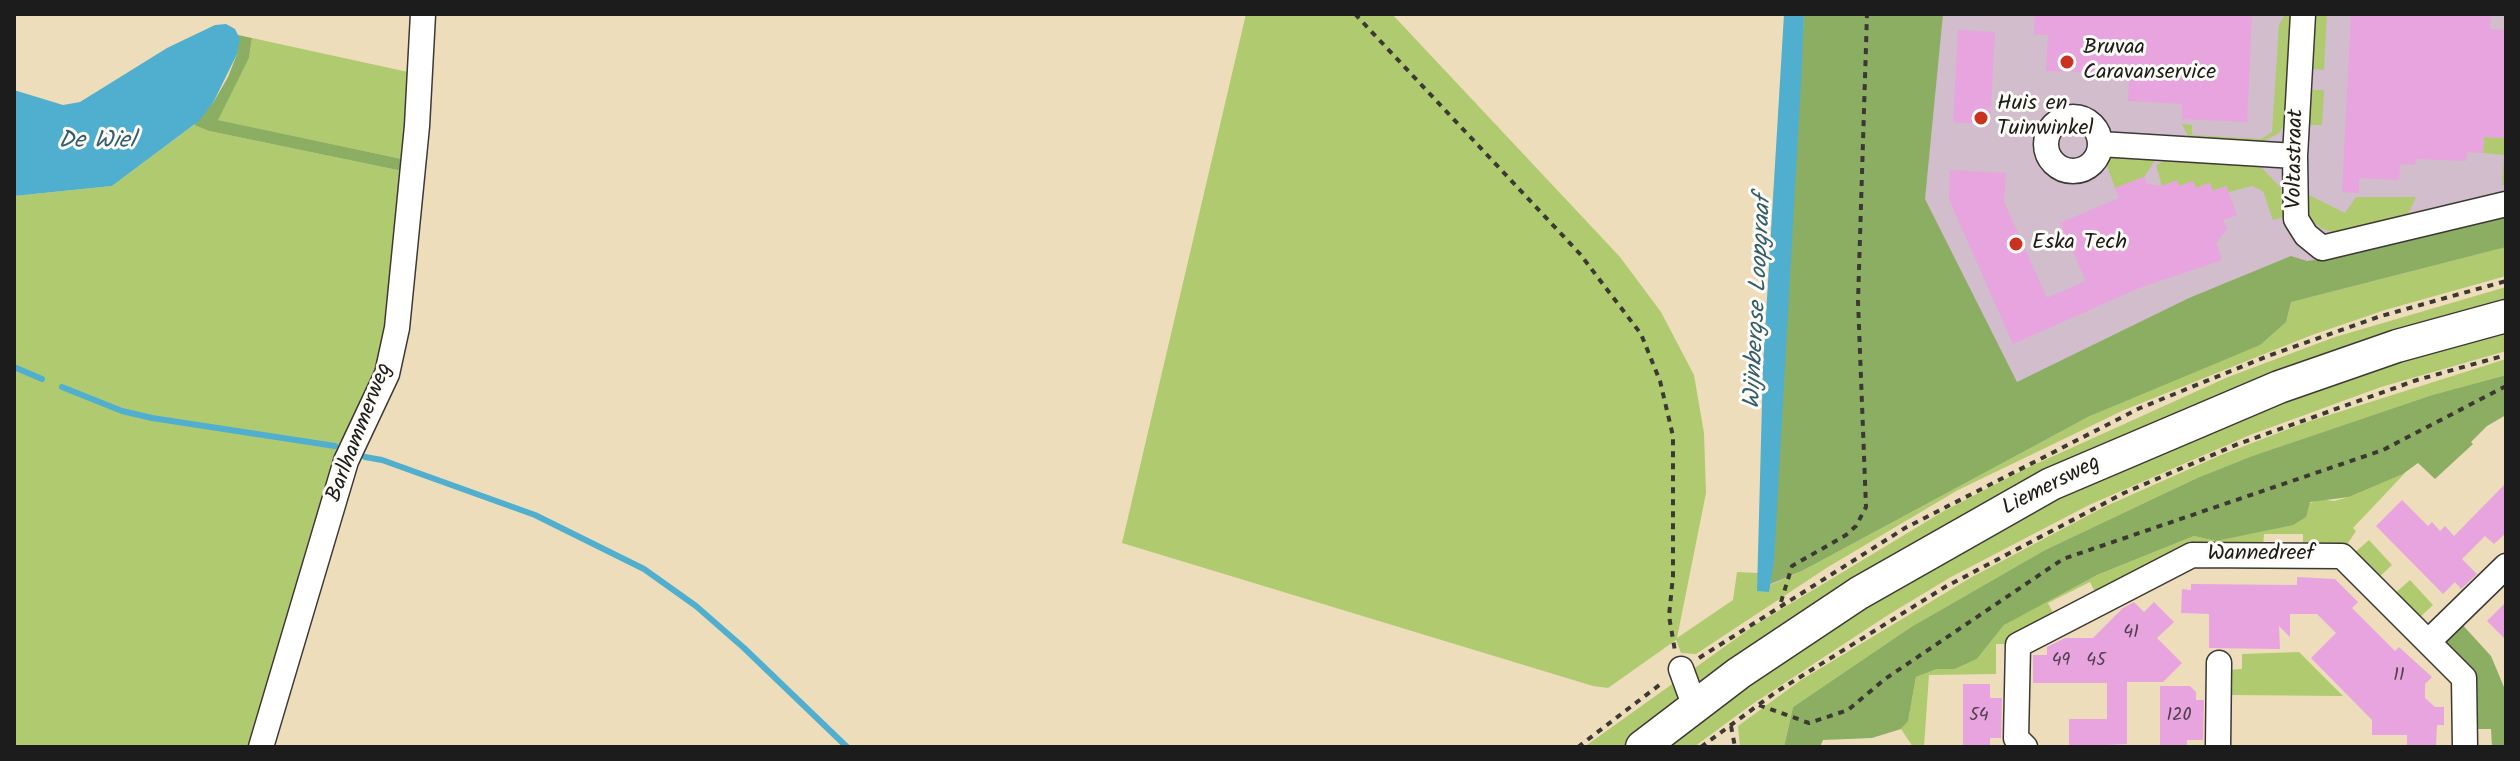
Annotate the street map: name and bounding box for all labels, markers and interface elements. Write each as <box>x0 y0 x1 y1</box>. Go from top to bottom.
place label: Bruvaa Caravanservice <box>2083 36 2216 88</box>
marker: Bruvaa Caravanservice <box>2058 53 2076 71</box>
place label: Huis en Tuinwinkel <box>1997 92 2094 144</box>
marker: Huis en Tuinwinkel <box>1972 109 1990 127</box>
street label: Voltastraat <box>2283 109 2311 209</box>
water label: De Wiel <box>58 129 136 157</box>
water label: Wijnbergse Loopgraaf <box>1740 194 1780 410</box>
place label: Eska Tech <box>2032 231 2127 257</box>
marker: Eska Tech <box>2007 235 2025 253</box>
street label: Barlhammerweg <box>322 360 400 506</box>
street label: Liemersweg <box>1999 451 2105 523</box>
street label: Wannedreef <box>2207 542 2315 568</box>
house number: 41 <box>2123 623 2139 645</box>
house number: 49 <box>2052 651 2070 673</box>
house number: 45 <box>2086 651 2106 673</box>
house number: 11 <box>2393 666 2405 688</box>
house number: 54 <box>1969 706 1989 728</box>
house number: 120 <box>2166 706 2192 728</box>

